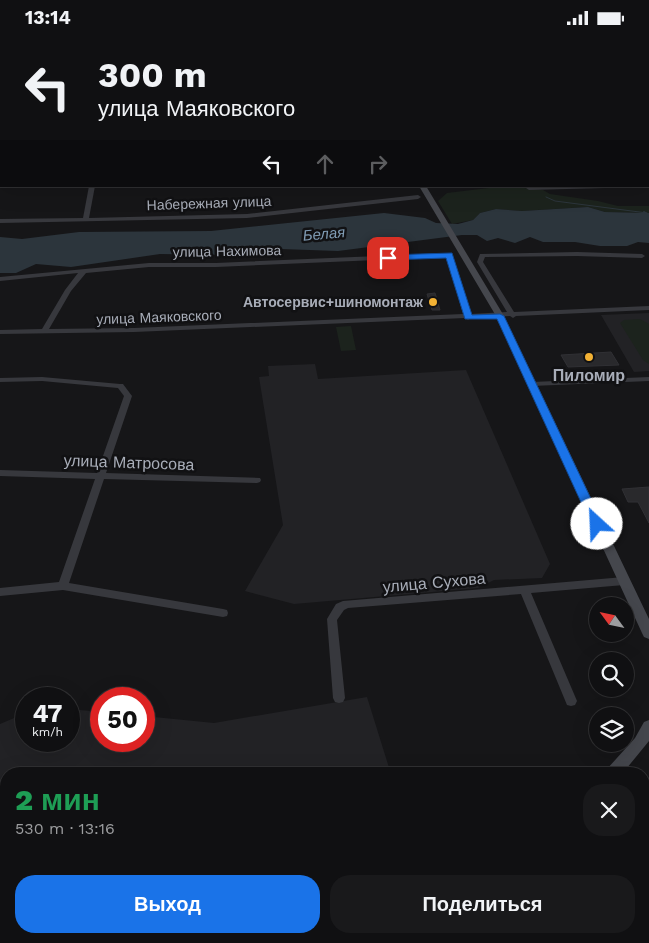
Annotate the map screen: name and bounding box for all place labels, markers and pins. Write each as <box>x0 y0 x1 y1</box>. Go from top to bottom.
pin <box>367 237 409 279</box>
place label: Автосервис+шиномонтаж <box>243 294 424 310</box>
marker: Автосервис+шиномонтаж <box>427 296 439 308</box>
marker: Пиломир <box>583 351 595 363</box>
place label: Пиломир <box>553 366 625 385</box>

